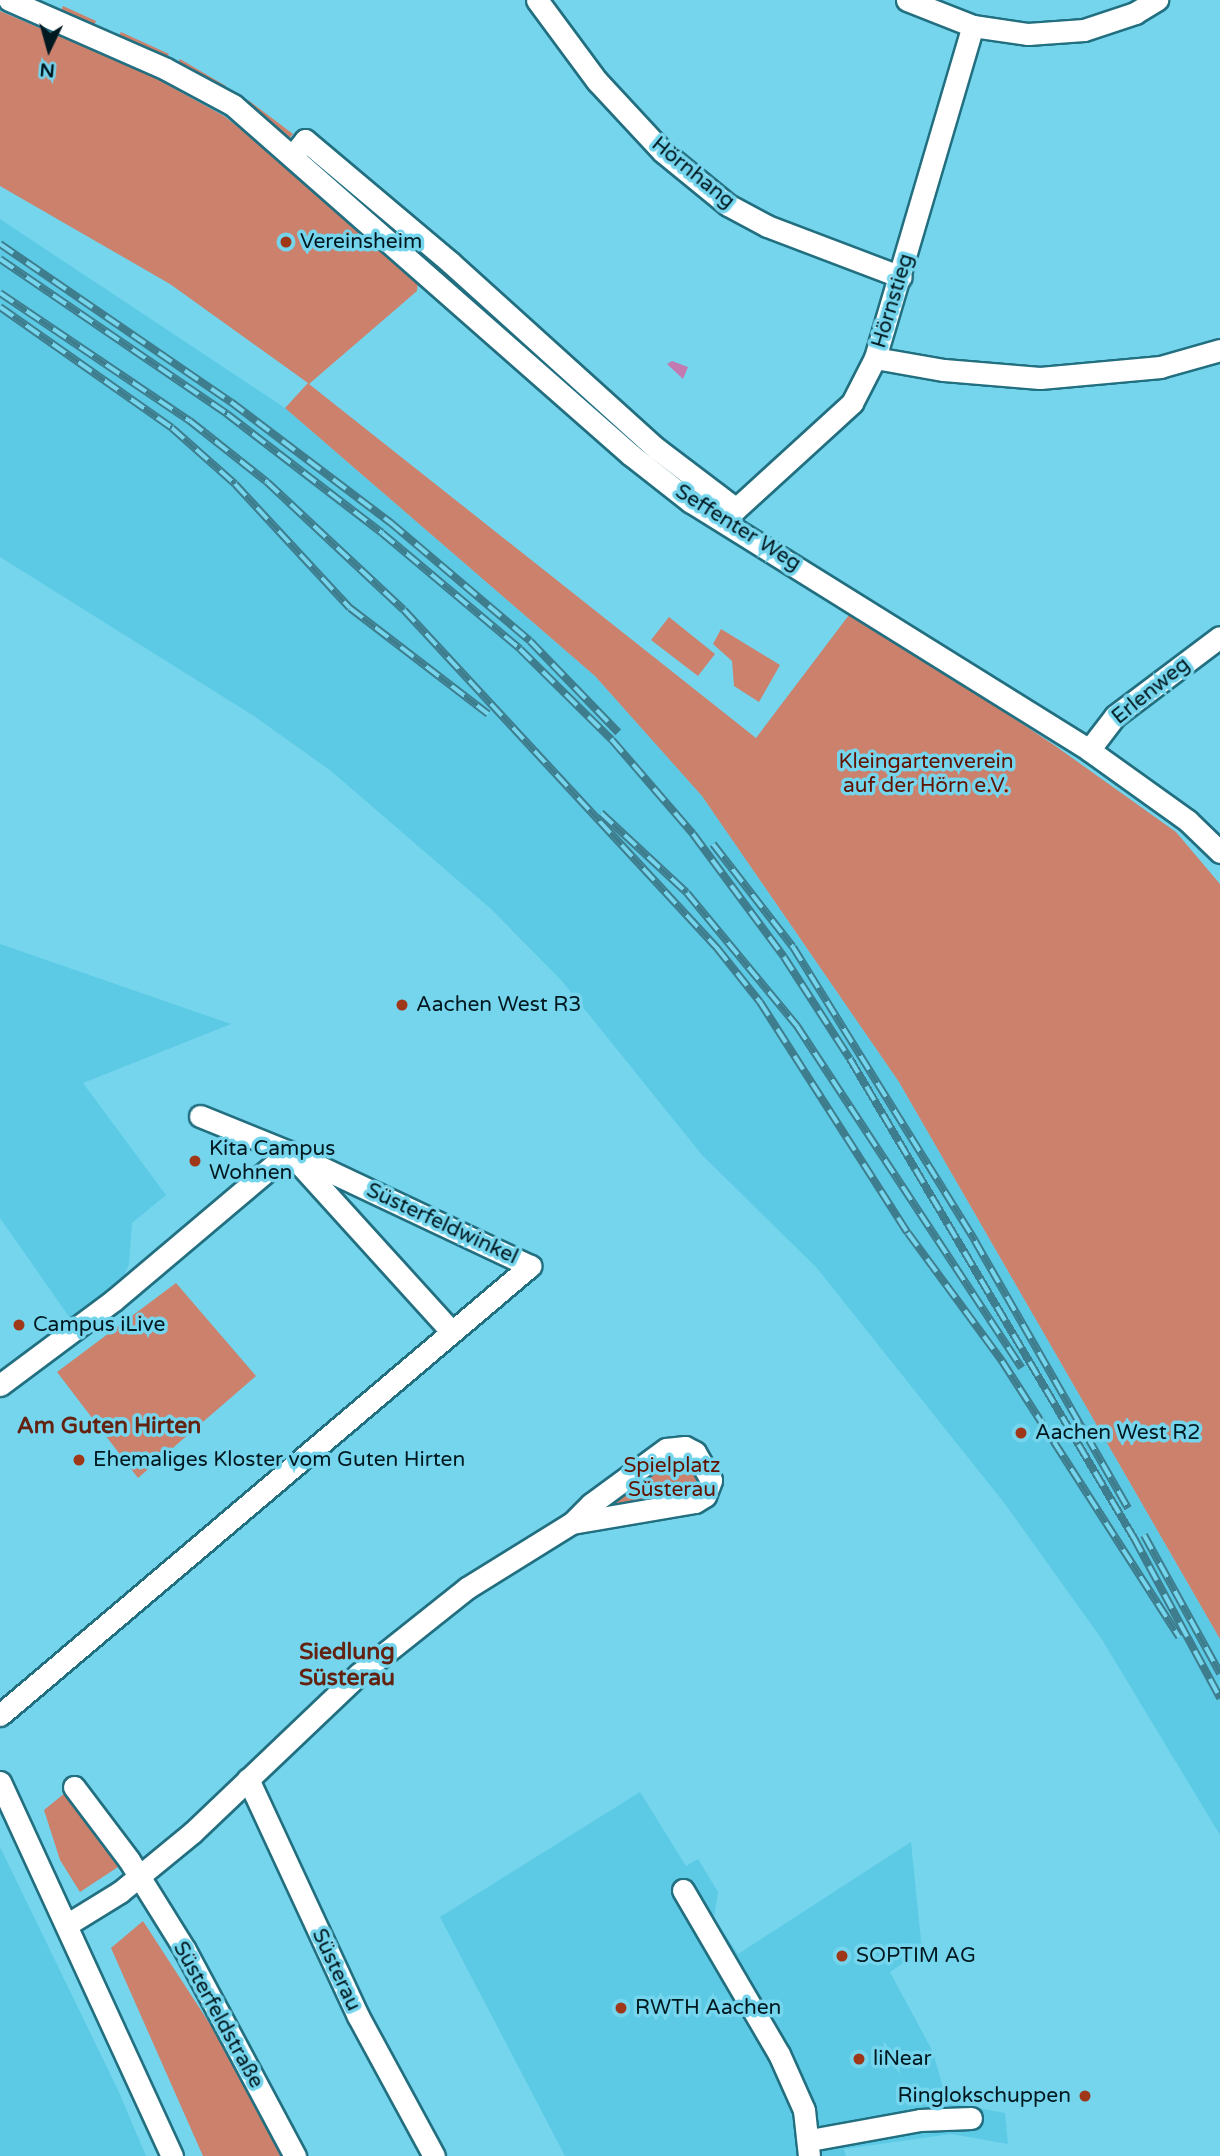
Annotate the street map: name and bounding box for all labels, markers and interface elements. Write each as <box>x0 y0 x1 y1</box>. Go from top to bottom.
north arrow <box>14 14 84 84</box>
text: N <box>39 58 56 82</box>
street label: Hörnhang <box>646 132 740 214</box>
place label: Vereinsheim <box>300 229 422 255</box>
marker: Vereinsheim <box>278 234 294 250</box>
street label: Hörnstieg <box>867 251 919 351</box>
street label: Seffenter Weg <box>670 479 806 577</box>
street label: Erlenweg <box>1107 652 1195 730</box>
park label: Kleingartenverein auf der Hörn e.V. <box>838 749 1014 799</box>
place label: Aachen West R3 <box>416 992 581 1018</box>
marker: Aachen West R3 <box>394 997 410 1013</box>
place label: Kita Campus Wohnen <box>209 1136 335 1186</box>
marker: Kita Campus Wohnen <box>187 1153 203 1169</box>
street label: Süsterfeldwinkel <box>362 1178 522 1270</box>
place label: Campus iLive <box>33 1312 165 1338</box>
marker: Campus iLive <box>11 1317 27 1333</box>
district label: Am Guten Hirten <box>17 1412 201 1440</box>
place label: Aachen West R2 <box>1035 1420 1200 1446</box>
marker: Aachen West R2 <box>1013 1425 1029 1441</box>
place label: Ehemaliges Kloster vom Guten Hirten <box>93 1447 465 1473</box>
marker: Ehemaliges Kloster vom Guten Hirten <box>71 1452 87 1468</box>
park label: Spielplatz Süsterau <box>624 1453 720 1503</box>
district label: Siedlung Süsterau <box>299 1638 395 1692</box>
street label: Süsterau <box>306 1925 366 2015</box>
street label: Süsterfeldstraße <box>167 1937 269 2093</box>
place label: SOPTIM AG <box>856 1943 976 1969</box>
marker: SOPTIM AG <box>834 1948 850 1964</box>
place label: RWTH Aachen <box>635 1995 781 2021</box>
marker: RWTH Aachen <box>613 2000 629 2016</box>
place label: liNear <box>873 2046 932 2072</box>
marker: liNear <box>851 2051 867 2067</box>
place label: Ringlokschuppen <box>897 2083 1071 2109</box>
marker: Ringlokschuppen <box>1077 2088 1093 2104</box>

